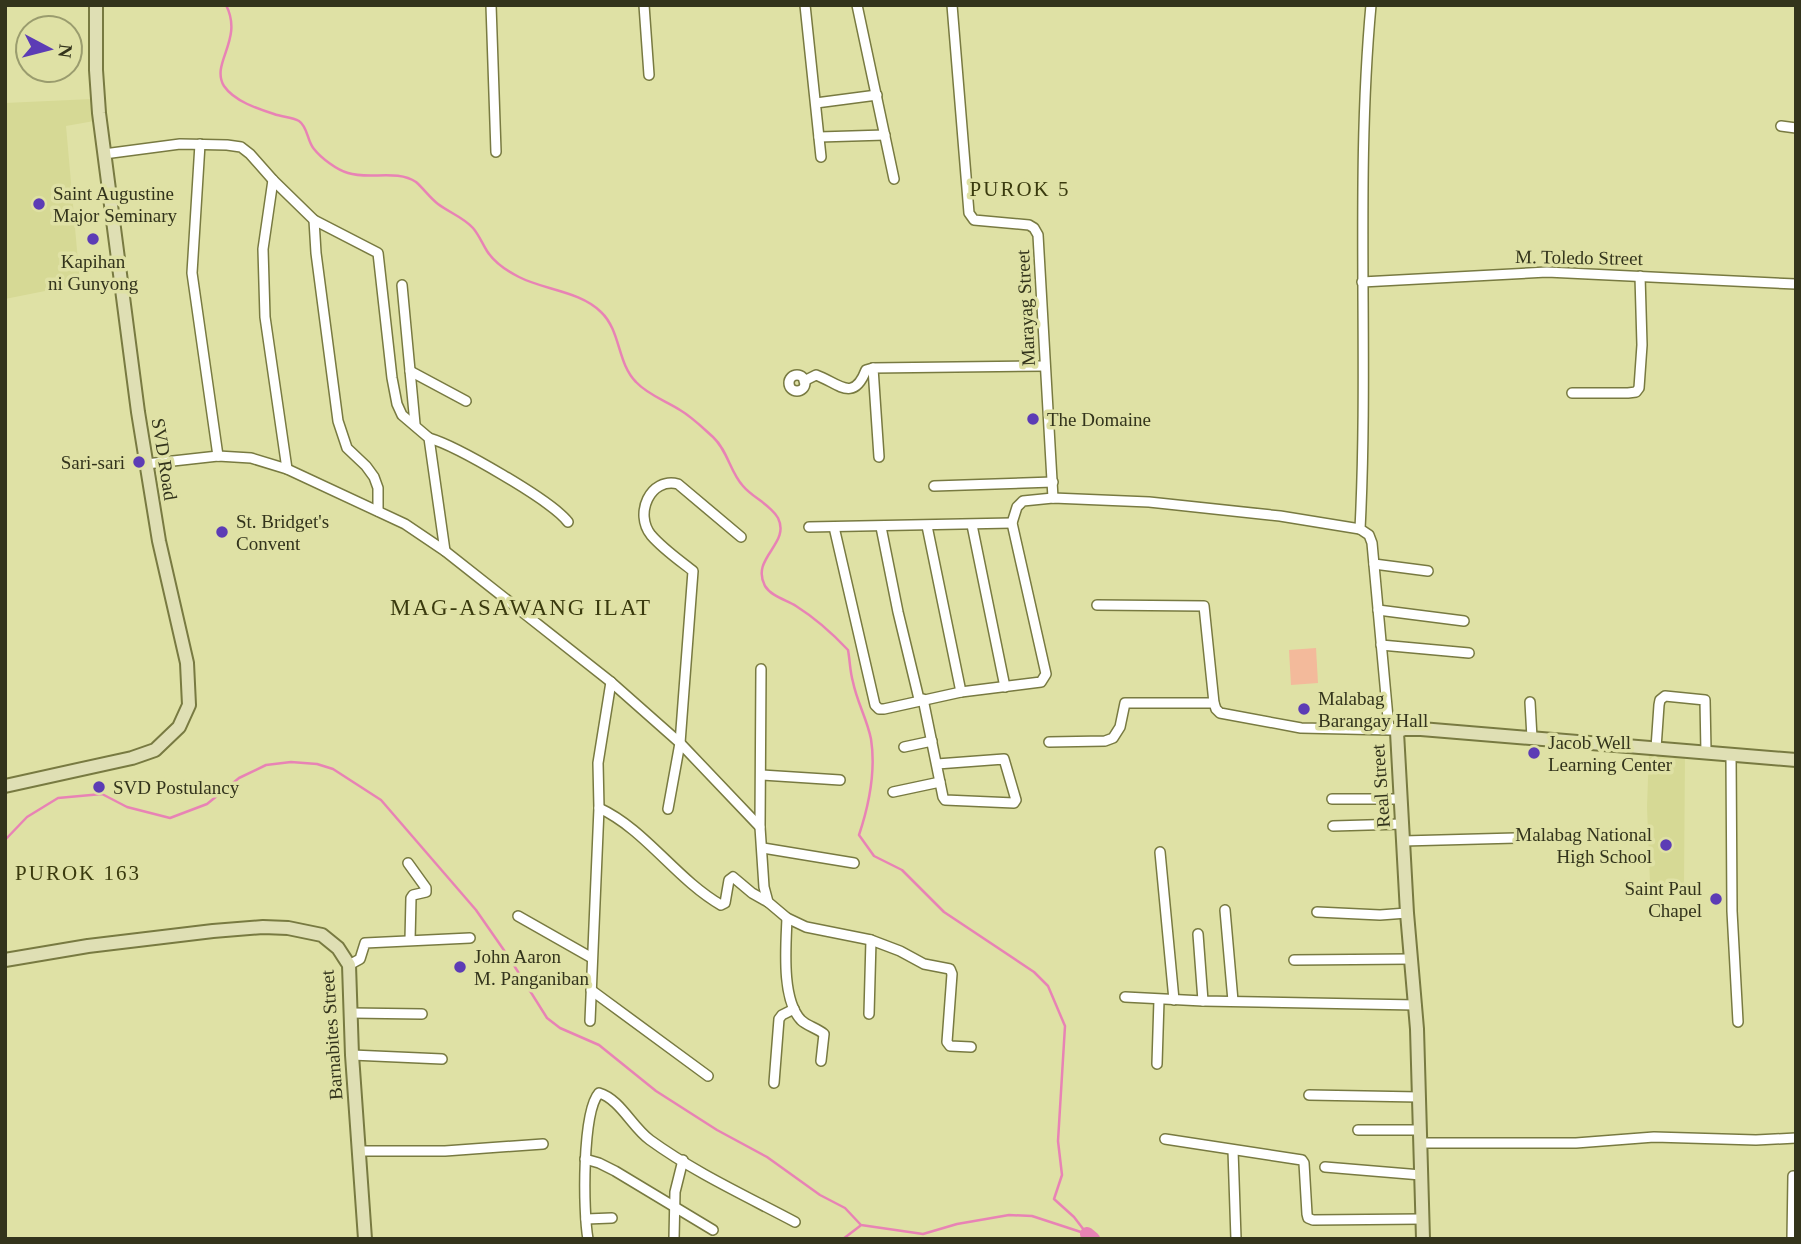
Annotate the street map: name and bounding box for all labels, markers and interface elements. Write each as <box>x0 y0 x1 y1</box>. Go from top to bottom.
north arrow <box>14 14 84 84</box>
text: N <box>54 43 77 59</box>
district label: PUROK 5 <box>970 177 1070 201</box>
place label: Saint Augustine Major Seminary <box>53 183 178 226</box>
marker: Saint Augustine Major Seminary <box>31 196 47 212</box>
marker: Kapihan ni Gunyong <box>85 231 101 247</box>
street label: M. Toledo Street <box>1515 246 1644 269</box>
street label: Marayag Street <box>1012 248 1039 367</box>
place label: Kapihan ni Gunyong <box>48 251 139 294</box>
place label: The Domaine <box>1047 409 1151 430</box>
marker: The Domaine <box>1025 411 1041 427</box>
street label: SVD Road <box>148 417 181 502</box>
place label: Sari-sari <box>61 452 125 473</box>
marker: Sari-sari <box>131 454 147 470</box>
place label: St. Bridget's Convent <box>236 511 329 554</box>
marker: St. Bridget's Convent <box>214 524 230 540</box>
district label: MAG-ASAWANG ILAT <box>390 595 652 620</box>
place label: Malabag Barangay Hall <box>1318 688 1428 731</box>
marker: Malabag Barangay Hall <box>1296 701 1312 717</box>
place label: Jacob Well Learning Center <box>1548 732 1673 775</box>
street label: Real Street <box>1367 743 1394 829</box>
marker: Jacob Well Learning Center <box>1526 745 1542 761</box>
place label: SVD Postulancy <box>113 777 240 798</box>
marker: SVD Postulancy <box>91 779 107 795</box>
place label: Malabag National High School <box>1515 824 1652 867</box>
marker: Malabag National High School <box>1658 837 1674 853</box>
district label: PUROK 163 <box>15 861 141 885</box>
place label: Saint Paul Chapel <box>1624 878 1702 921</box>
marker: Saint Paul Chapel <box>1708 891 1724 907</box>
place label: John Aaron M. Panganiban <box>474 946 590 989</box>
marker: John Aaron M. Panganiban <box>452 959 468 975</box>
street label: Barnabites Street <box>316 969 347 1101</box>

